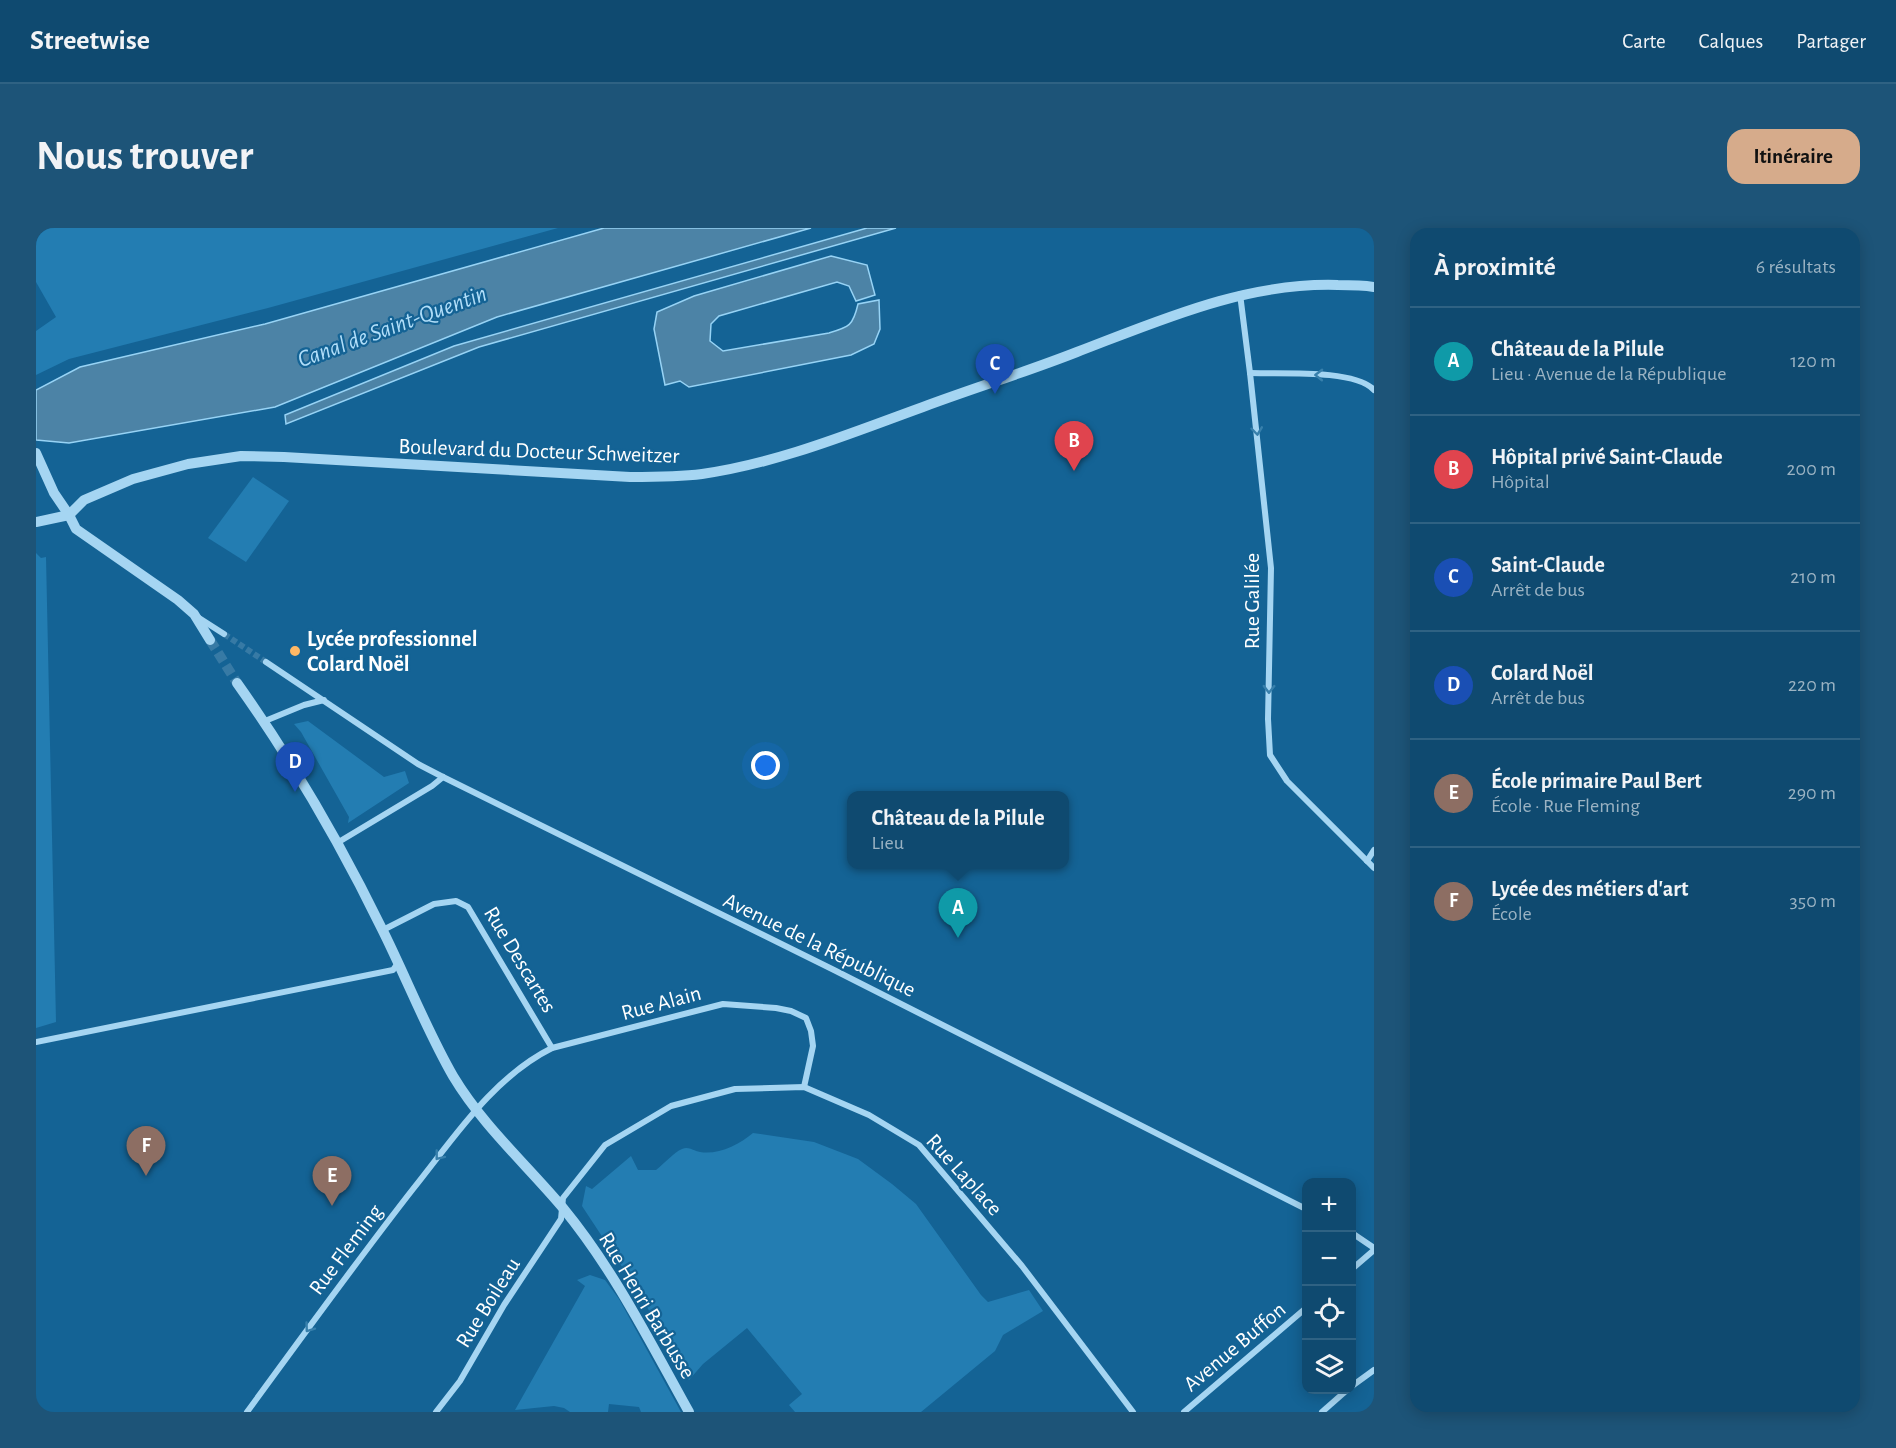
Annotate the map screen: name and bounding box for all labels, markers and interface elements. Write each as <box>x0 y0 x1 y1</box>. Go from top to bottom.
text: Streetwise <box>30 27 150 55</box>
text: Carte <box>1622 31 1666 52</box>
text: Calques <box>1699 31 1763 52</box>
text: Partager <box>1796 31 1866 52</box>
button: Itinéraire <box>1727 129 1860 184</box>
text: Nous trouver <box>36 135 253 177</box>
text: À proximité <box>1434 254 1556 280</box>
text: 6 résultats <box>1756 257 1836 277</box>
water label: Canal de Saint-Quentin <box>295 282 490 372</box>
text: Château de la Pilule <box>1491 338 1664 360</box>
pin: C <box>976 344 1014 394</box>
text: A <box>1448 351 1460 371</box>
text: 120 m <box>1790 351 1836 371</box>
text: Lieu · Avenue de la République <box>1491 364 1726 384</box>
one-way arrow <box>1315 369 1324 381</box>
pin: B <box>1054 422 1094 471</box>
one-way arrow <box>1250 427 1263 436</box>
street label: Boulevard du Docteur Schweitzer <box>398 435 680 467</box>
text: Hôpital privé Saint-Claude <box>1491 446 1723 468</box>
text: B <box>1448 459 1459 479</box>
text: 200 m <box>1786 459 1836 479</box>
text: Hôpital <box>1491 472 1550 492</box>
street label: Rue Galilée <box>1241 553 1263 649</box>
text: Saint-Claude <box>1491 554 1605 576</box>
text: C <box>1448 567 1459 587</box>
text: 210 m <box>1790 567 1836 587</box>
text: Arrêt de bus <box>1491 580 1585 600</box>
place label: Lycée professionnel Colard Noël <box>307 628 477 675</box>
marker: Lycée professionnel Colard Noël <box>288 644 302 658</box>
text: Colard Noël <box>1491 662 1593 684</box>
text: D <box>1447 675 1460 695</box>
text: 220 m <box>1788 675 1836 695</box>
one-way arrow <box>1263 684 1275 693</box>
text: Arrêt de bus <box>1491 688 1585 708</box>
pin: D <box>276 742 314 792</box>
your location <box>751 751 780 780</box>
text: École primaire Paul Bert <box>1491 770 1702 792</box>
text: E <box>1448 783 1459 803</box>
text: 290 m <box>1788 783 1836 803</box>
popup <box>847 791 1069 869</box>
text: École · Rue Fleming <box>1491 796 1640 816</box>
text: Château de la Pilule <box>871 807 1045 829</box>
text: Lieu <box>871 833 904 853</box>
text: Lycée des métiers d'art <box>1491 878 1688 900</box>
pin: A <box>938 888 978 938</box>
street label: Avenue de la République <box>720 889 919 1001</box>
text: F <box>1449 891 1458 911</box>
text: 350 m <box>1790 891 1836 911</box>
street label: Rue Descartes <box>480 903 560 1016</box>
text: École <box>1491 904 1532 924</box>
street label: Rue Alain <box>619 982 704 1024</box>
pin: F <box>126 1126 166 1176</box>
street label: Rue Laplace <box>922 1130 1006 1220</box>
one-way arrow <box>436 1150 447 1161</box>
pin: E <box>312 1156 352 1206</box>
map controls <box>1302 1178 1356 1394</box>
button: + <box>1302 1178 1356 1232</box>
street label: Rue Fleming <box>305 1200 387 1299</box>
street label: Rue Henri Barbusse <box>595 1228 699 1383</box>
button: − <box>1302 1232 1356 1286</box>
street label: Rue Boileau <box>452 1254 524 1351</box>
button: locate <box>1302 1286 1356 1340</box>
street label: Avenue Buffon <box>1180 1298 1290 1396</box>
one-way arrow <box>305 1322 316 1333</box>
button: layers <box>1302 1340 1356 1394</box>

